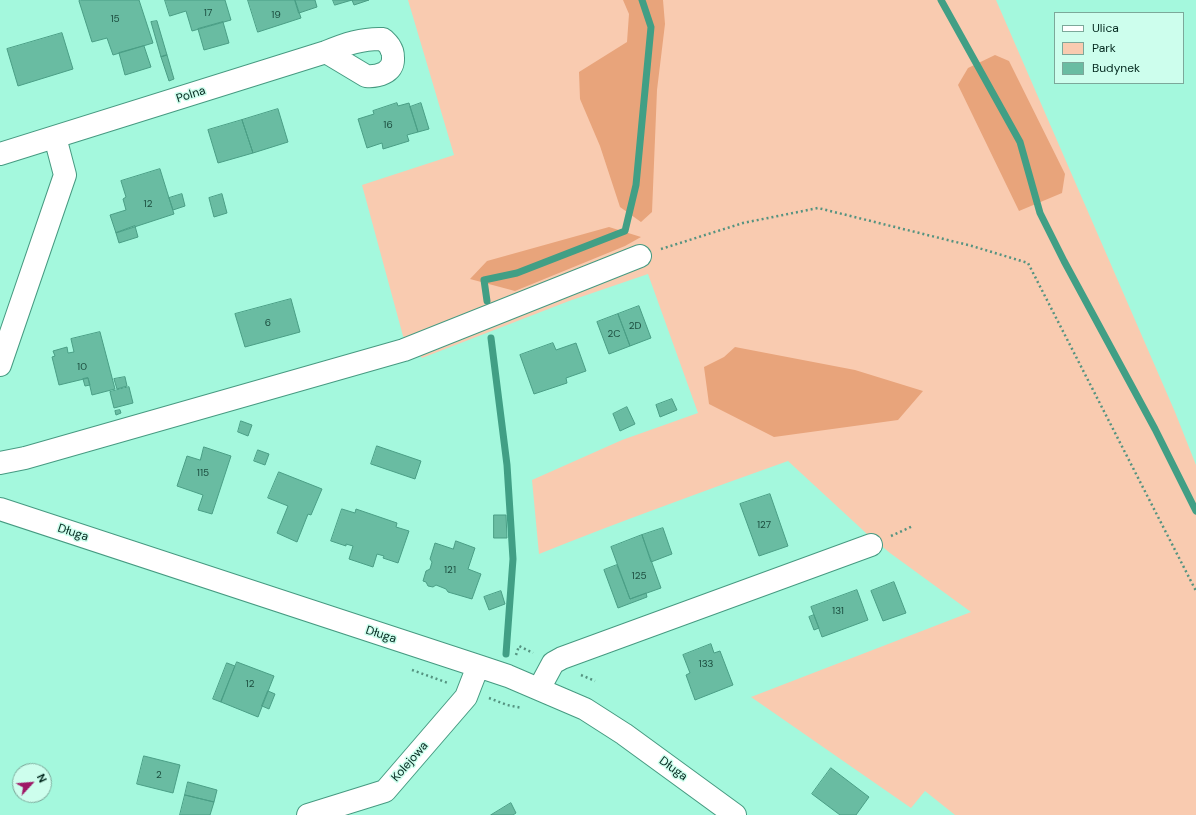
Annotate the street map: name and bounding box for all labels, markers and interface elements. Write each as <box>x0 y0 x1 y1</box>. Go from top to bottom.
house number: 17 <box>204 7 212 19</box>
house number: 19 <box>271 9 281 21</box>
legend <box>1054 12 1184 84</box>
house number: 15 <box>110 13 120 25</box>
text: Ulica <box>1092 20 1119 36</box>
text: Park <box>1092 40 1116 56</box>
text: Budynek <box>1092 60 1140 76</box>
street label: Polna <box>175 84 207 106</box>
house number: 16 <box>383 119 393 131</box>
house number: 12 <box>144 198 152 210</box>
house number: 6 <box>265 317 271 329</box>
house number: 2D <box>629 320 641 332</box>
house number: 2C <box>608 328 620 340</box>
house number: 10 <box>77 361 87 373</box>
house number: 115 <box>197 467 209 479</box>
house number: 127 <box>757 519 771 531</box>
street label: Długa <box>56 521 90 545</box>
house number: 121 <box>444 564 456 576</box>
house number: 125 <box>632 570 646 582</box>
house number: 131 <box>832 605 844 617</box>
street label: Długa <box>364 623 398 647</box>
house number: 133 <box>699 658 713 670</box>
house number: 12 <box>246 678 254 690</box>
street label: Kolejowa <box>389 739 431 785</box>
street label: Długa <box>656 754 690 784</box>
north arrow <box>12 763 52 803</box>
house number: 2 <box>156 769 162 781</box>
text: N <box>34 772 50 785</box>

